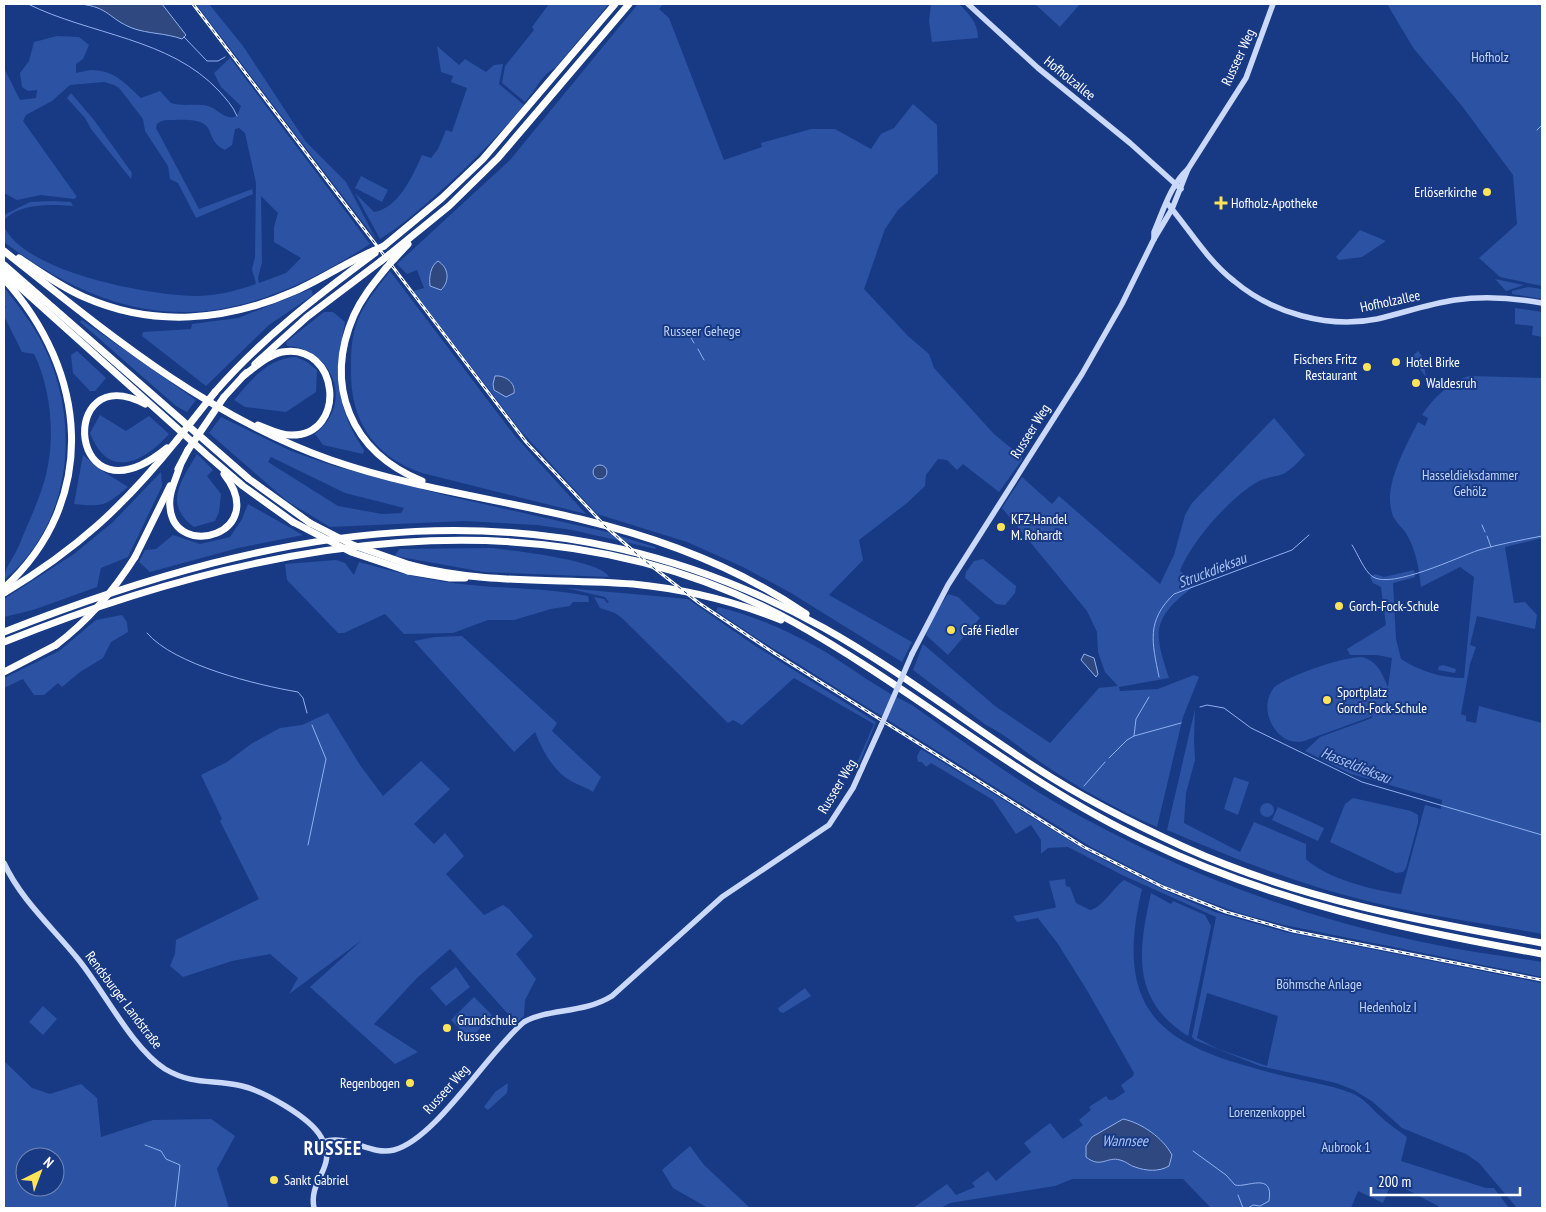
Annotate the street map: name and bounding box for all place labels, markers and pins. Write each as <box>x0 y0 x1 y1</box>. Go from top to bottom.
place label: Erlöserkirche <box>1414 183 1477 201</box>
marker: Erlöserkirche <box>1481 186 1493 198</box>
place label: Hofholz-Apotheke <box>1231 194 1318 212</box>
marker: Hofholz-Apotheke <box>1215 197 1227 209</box>
place label: Fischers Fritz Restaurant <box>1293 350 1357 384</box>
place label: Hotel Birke <box>1406 353 1460 371</box>
marker: Hotel Birke <box>1390 356 1402 368</box>
marker: Fischers Fritz Restaurant <box>1361 361 1373 373</box>
place label: Waldesruh <box>1426 374 1476 392</box>
marker: Waldesruh <box>1410 377 1422 389</box>
place label: KFZ-Handel M. Rohardt <box>1011 510 1068 544</box>
marker: KFZ-Handel M. Rohardt <box>995 521 1007 533</box>
place label: Gorch-Fock-Schule <box>1349 597 1439 615</box>
marker: Gorch-Fock-Schule <box>1333 600 1345 612</box>
place label: Café Fiedler <box>961 621 1019 639</box>
marker: Café Fiedler <box>945 624 957 636</box>
place label: Sportplatz Gorch-Fock-Schule <box>1337 683 1427 717</box>
marker: Sportplatz Gorch-Fock-Schule <box>1321 694 1333 706</box>
place label: Grundschule Russee <box>457 1011 517 1045</box>
marker: Grundschule Russee <box>441 1022 453 1034</box>
place label: Regenbogen <box>340 1074 400 1092</box>
marker: Regenbogen <box>404 1077 416 1089</box>
place label: Sankt Gabriel <box>284 1171 349 1189</box>
marker: Sankt Gabriel <box>268 1174 280 1186</box>

